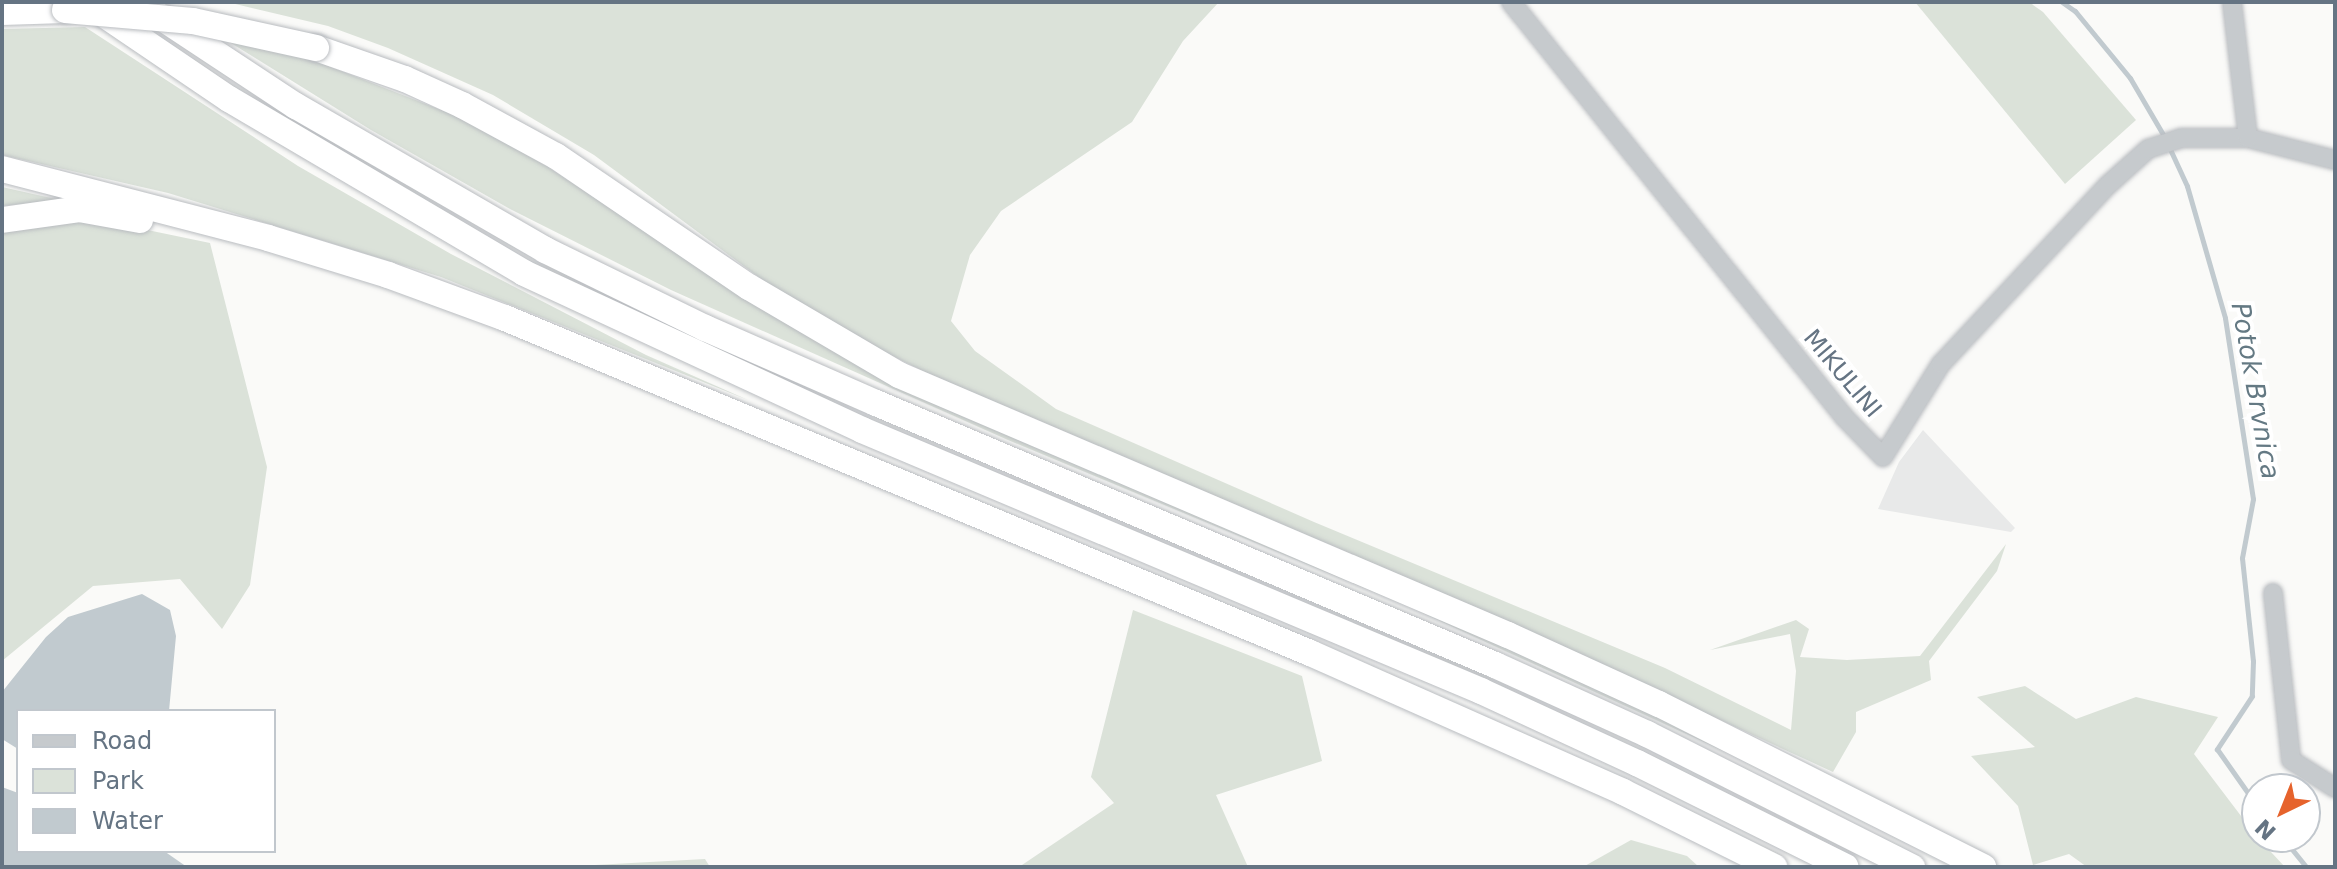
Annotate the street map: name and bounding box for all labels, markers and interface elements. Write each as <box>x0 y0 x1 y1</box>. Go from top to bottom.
water label: Potok Brvnica <box>2224 300 2286 482</box>
street label: MIKULINI <box>1797 324 1887 424</box>
legend <box>16 709 276 853</box>
text: Road <box>92 727 152 755</box>
text: Park <box>92 767 144 795</box>
north arrow <box>2241 773 2321 853</box>
text: Water <box>92 807 163 835</box>
text: N <box>2250 814 2281 845</box>

